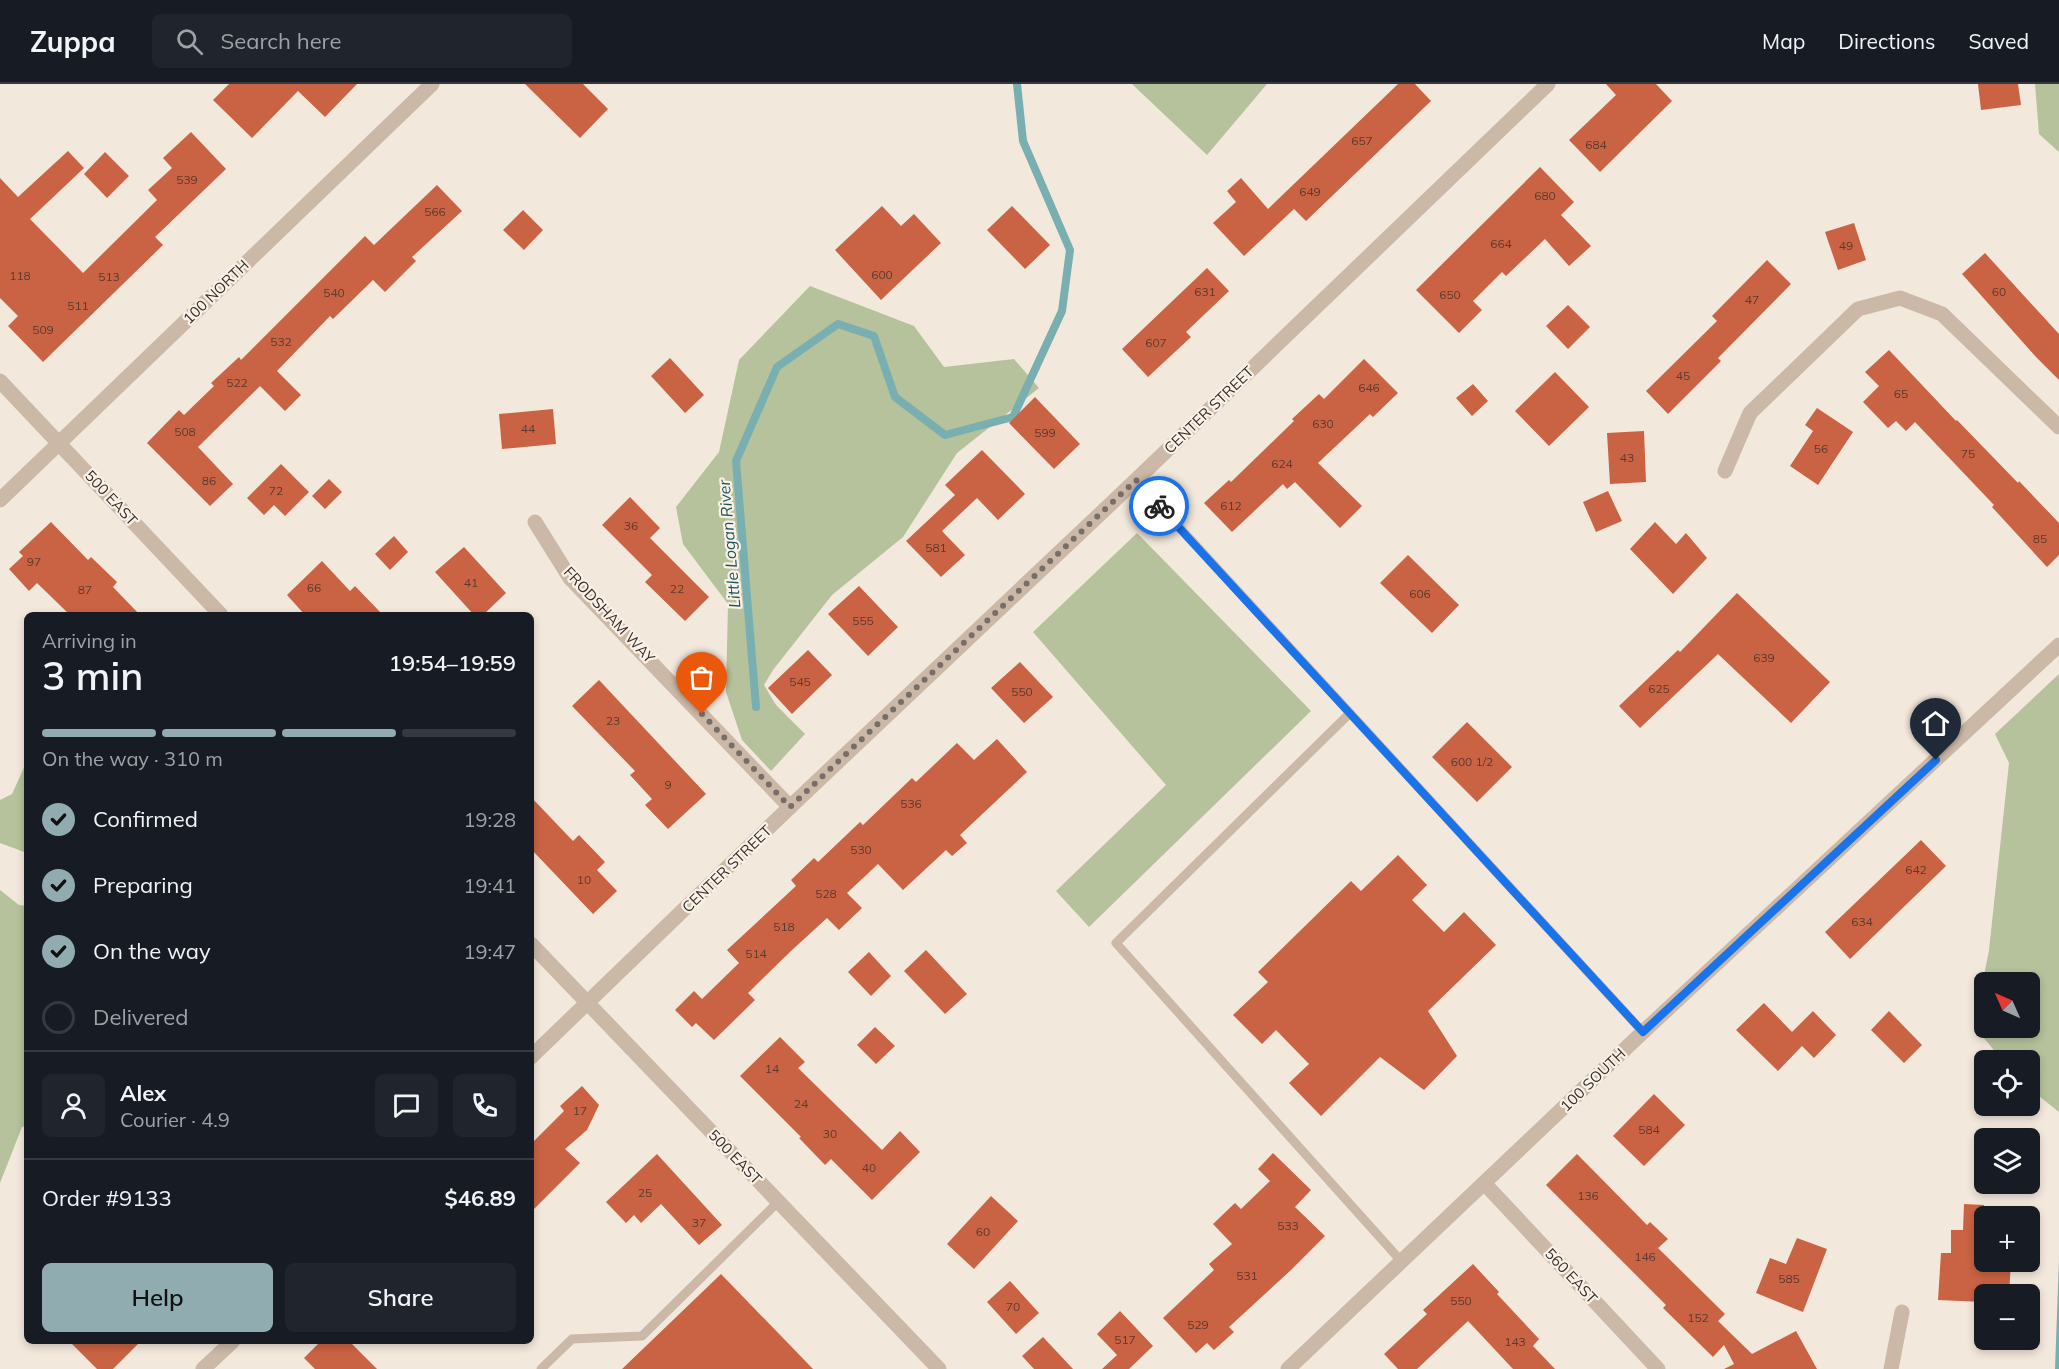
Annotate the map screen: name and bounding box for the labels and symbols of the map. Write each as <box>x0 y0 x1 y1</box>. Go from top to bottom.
house number: 657 <box>1351 133 1373 148</box>
house number: 684 <box>1585 137 1607 152</box>
house number: 539 <box>176 172 198 187</box>
house number: 649 <box>1299 184 1321 199</box>
house number: 680 <box>1534 188 1556 203</box>
house number: 566 <box>424 204 446 219</box>
house number: 664 <box>1490 236 1512 251</box>
house number: 49 <box>1839 238 1853 253</box>
street label: 100 NORTH <box>179 256 253 328</box>
house number: 600 <box>871 267 893 282</box>
house number: 118 <box>9 268 31 283</box>
house number: 513 <box>98 269 120 284</box>
house number: 631 <box>1194 284 1216 299</box>
house number: 60 <box>1992 284 2006 299</box>
house number: 540 <box>323 285 345 300</box>
house number: 650 <box>1439 287 1461 302</box>
house number: 47 <box>1745 292 1759 307</box>
house number: 511 <box>67 298 89 313</box>
house number: 509 <box>32 322 54 337</box>
house number: 532 <box>270 334 292 349</box>
house number: 607 <box>1145 335 1167 350</box>
street label: CENTER STREET <box>1160 362 1258 457</box>
house number: 45 <box>1676 368 1690 383</box>
house number: 522 <box>226 375 248 390</box>
house number: 646 <box>1358 380 1380 395</box>
house number: 65 <box>1894 386 1908 401</box>
house number: 630 <box>1312 416 1334 431</box>
house number: 44 <box>521 421 535 436</box>
house number: 508 <box>174 424 196 439</box>
house number: 599 <box>1034 425 1056 440</box>
house number: 56 <box>1814 441 1828 456</box>
house number: 75 <box>1961 446 1975 461</box>
house number: 43 <box>1620 450 1634 465</box>
house number: 624 <box>1271 456 1293 471</box>
street label: 500 EAST <box>81 466 142 529</box>
house number: 86 <box>202 473 216 488</box>
courier <box>1129 476 1189 536</box>
water label: Little Logan River <box>713 478 745 609</box>
house number: 72 <box>269 483 283 498</box>
house number: 612 <box>1220 498 1242 513</box>
house number: 36 <box>624 518 638 533</box>
house number: 85 <box>2033 531 2047 546</box>
house number: 581 <box>925 540 947 555</box>
house number: 97 <box>27 554 41 569</box>
street label: FRODSHAM WAY <box>560 562 660 668</box>
house number: 41 <box>464 575 478 590</box>
house number: 66 <box>307 580 321 595</box>
house number: 22 <box>670 581 684 596</box>
house number: 87 <box>78 582 92 597</box>
house number: 606 <box>1409 586 1431 601</box>
house number: 555 <box>852 613 874 628</box>
house number: 639 <box>1753 650 1775 665</box>
pin <box>676 652 727 714</box>
house number: 545 <box>789 674 811 689</box>
house number: 625 <box>1648 681 1670 696</box>
house number: 550 <box>1011 684 1033 699</box>
pin <box>1910 698 1961 760</box>
house number: 23 <box>606 713 620 728</box>
house number: 600 1/2 <box>1451 754 1493 769</box>
house number: 9 <box>664 777 672 792</box>
house number: 536 <box>900 796 922 811</box>
street label: CENTER STREET <box>678 821 776 916</box>
house number: 530 <box>850 842 872 857</box>
house number: 642 <box>1905 862 1927 877</box>
house number: 10 <box>577 872 591 887</box>
house number: 528 <box>815 886 837 901</box>
house number: 634 <box>1851 914 1873 929</box>
house number: 518 <box>773 919 795 934</box>
house number: 514 <box>745 946 767 961</box>
north arrow <box>1974 972 2040 1038</box>
street label: 100 SOUTH <box>1556 1044 1629 1115</box>
house number: 14 <box>765 1061 779 1076</box>
house number: 24 <box>794 1096 808 1111</box>
house number: 17 <box>573 1103 587 1118</box>
house number: 584 <box>1638 1122 1660 1137</box>
street label: 500 EAST <box>705 1125 766 1188</box>
house number: 30 <box>823 1126 837 1141</box>
house number: 40 <box>862 1160 876 1175</box>
house number: 25 <box>638 1185 652 1200</box>
house number: 136 <box>1577 1188 1599 1203</box>
house number: 37 <box>692 1215 706 1230</box>
house number: 533 <box>1277 1218 1299 1233</box>
house number: 60 <box>976 1224 990 1239</box>
street label: 560 EAST <box>1541 1244 1602 1307</box>
house number: 146 <box>1634 1249 1656 1264</box>
house number: 531 <box>1236 1268 1258 1283</box>
house number: 585 <box>1778 1271 1800 1286</box>
house number: 550 <box>1450 1293 1472 1308</box>
house number: 70 <box>1006 1299 1020 1314</box>
house number: 152 <box>1687 1310 1709 1325</box>
house number: 529 <box>1187 1317 1209 1332</box>
house number: 517 <box>1114 1332 1136 1347</box>
house number: 143 <box>1504 1334 1526 1349</box>

